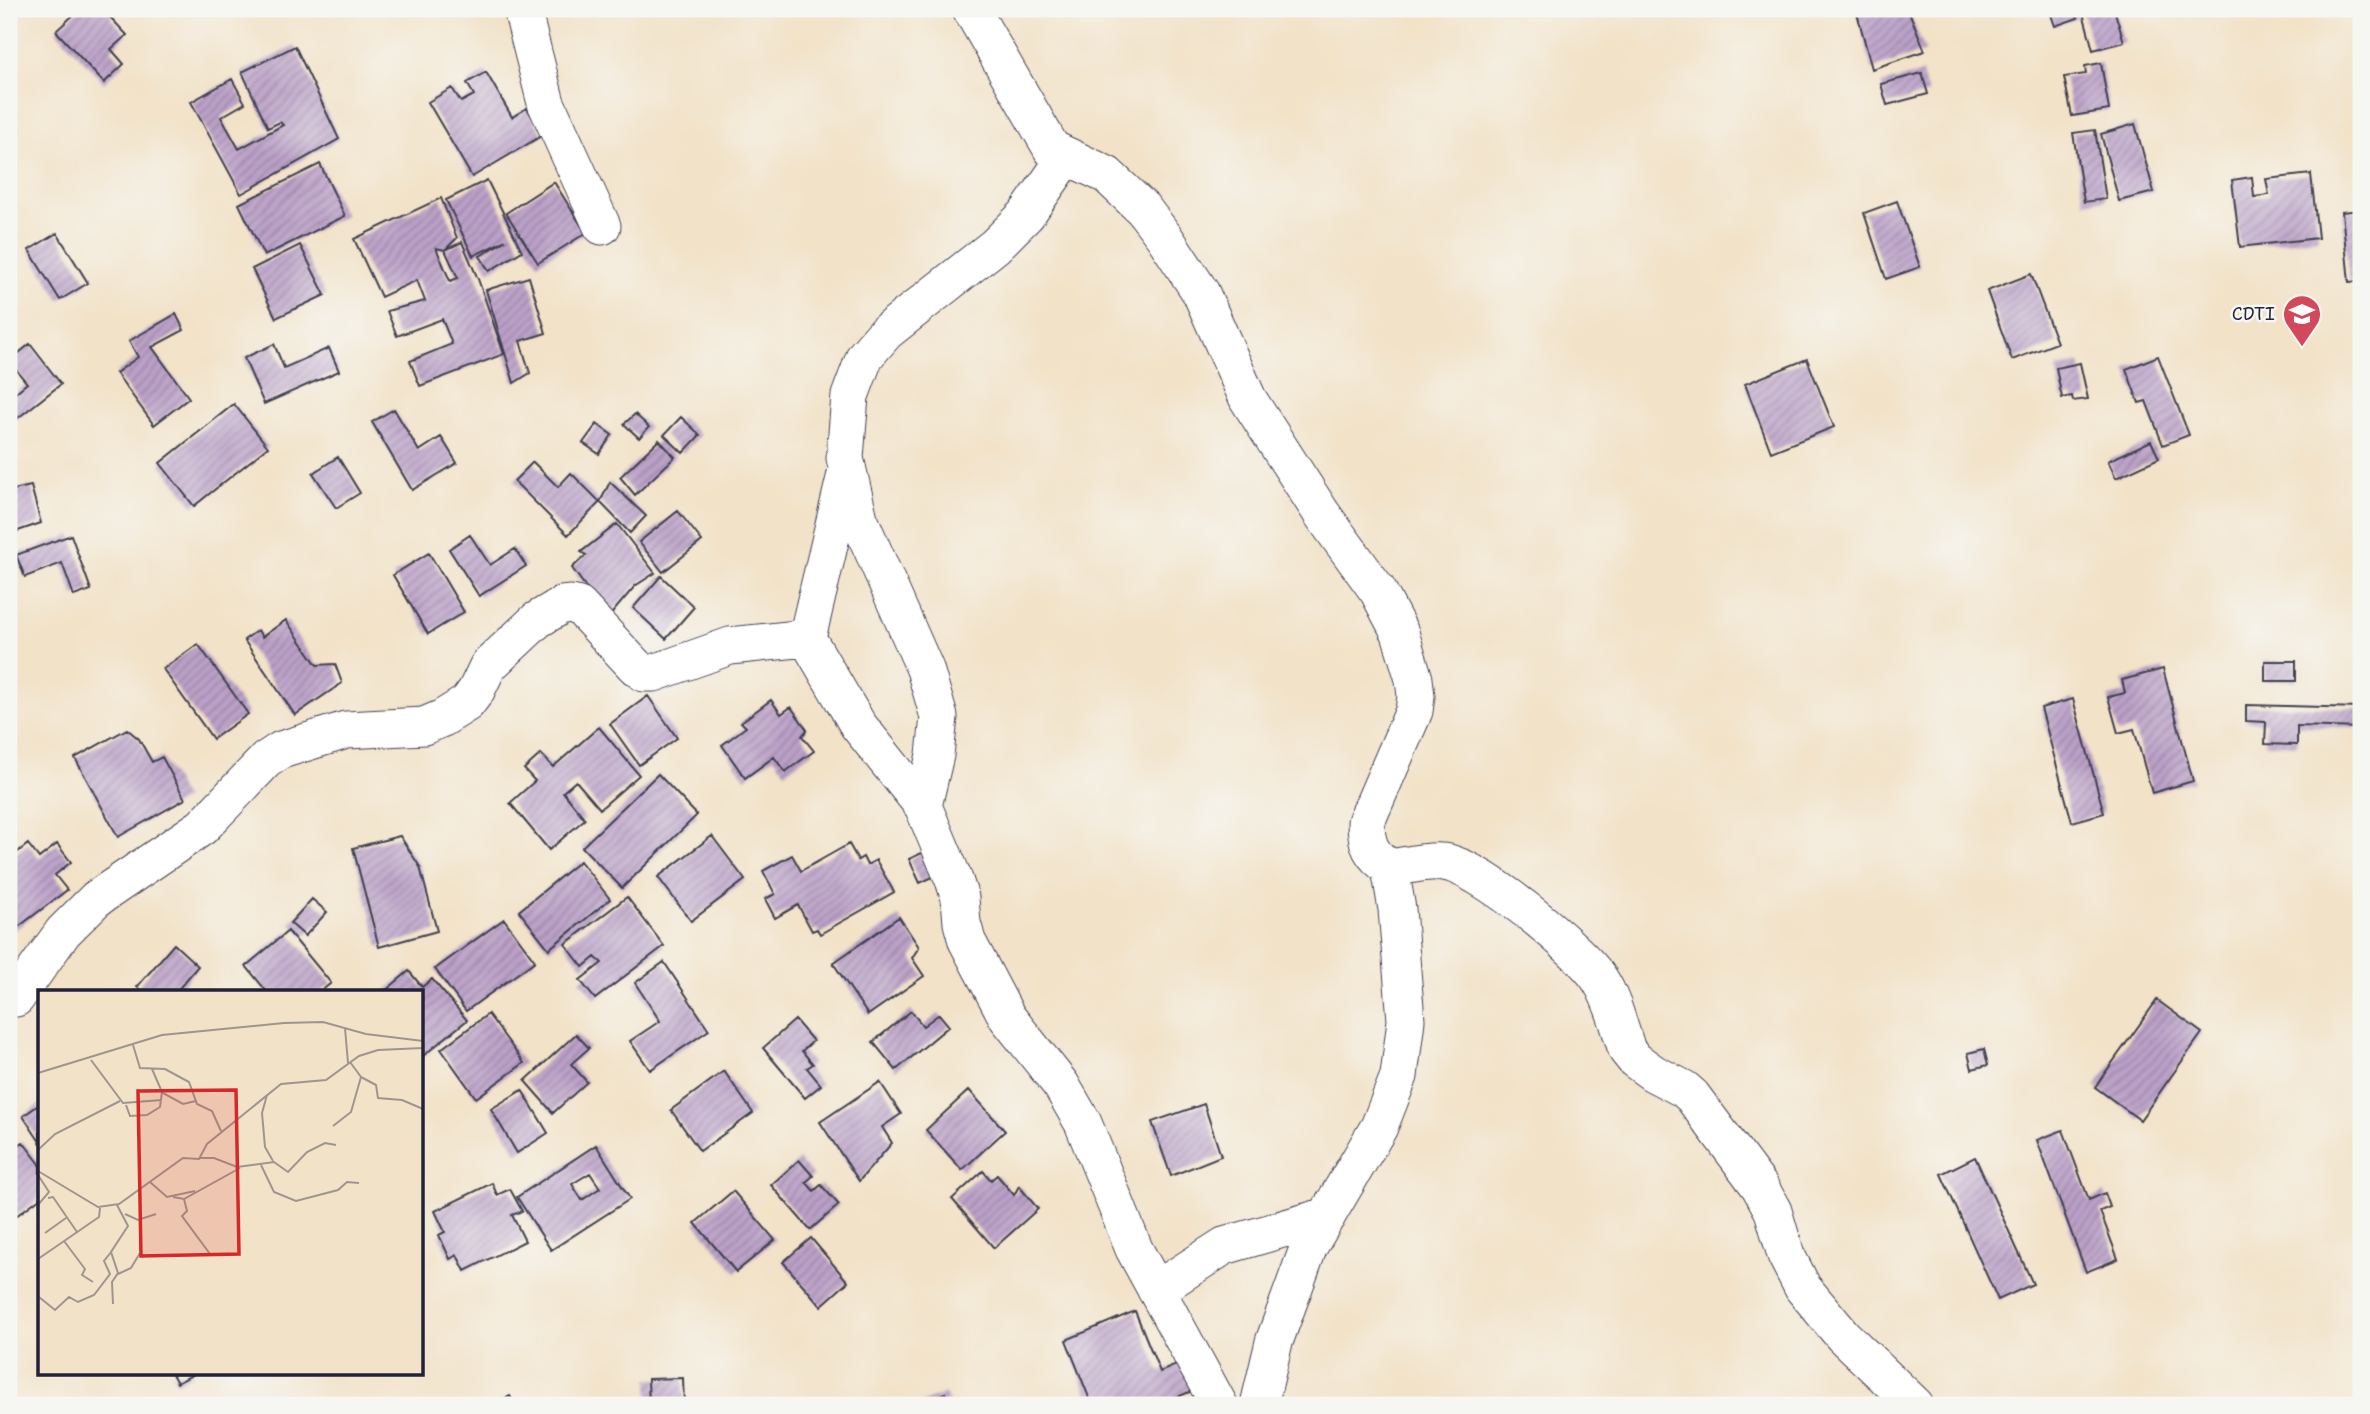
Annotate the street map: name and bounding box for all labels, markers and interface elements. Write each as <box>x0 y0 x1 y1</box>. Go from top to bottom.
school or university icon: CDTI <box>2281 293 2323 348</box>
place label: CDTI <box>2232 302 2275 326</box>
inset map <box>38 990 424 1376</box>

